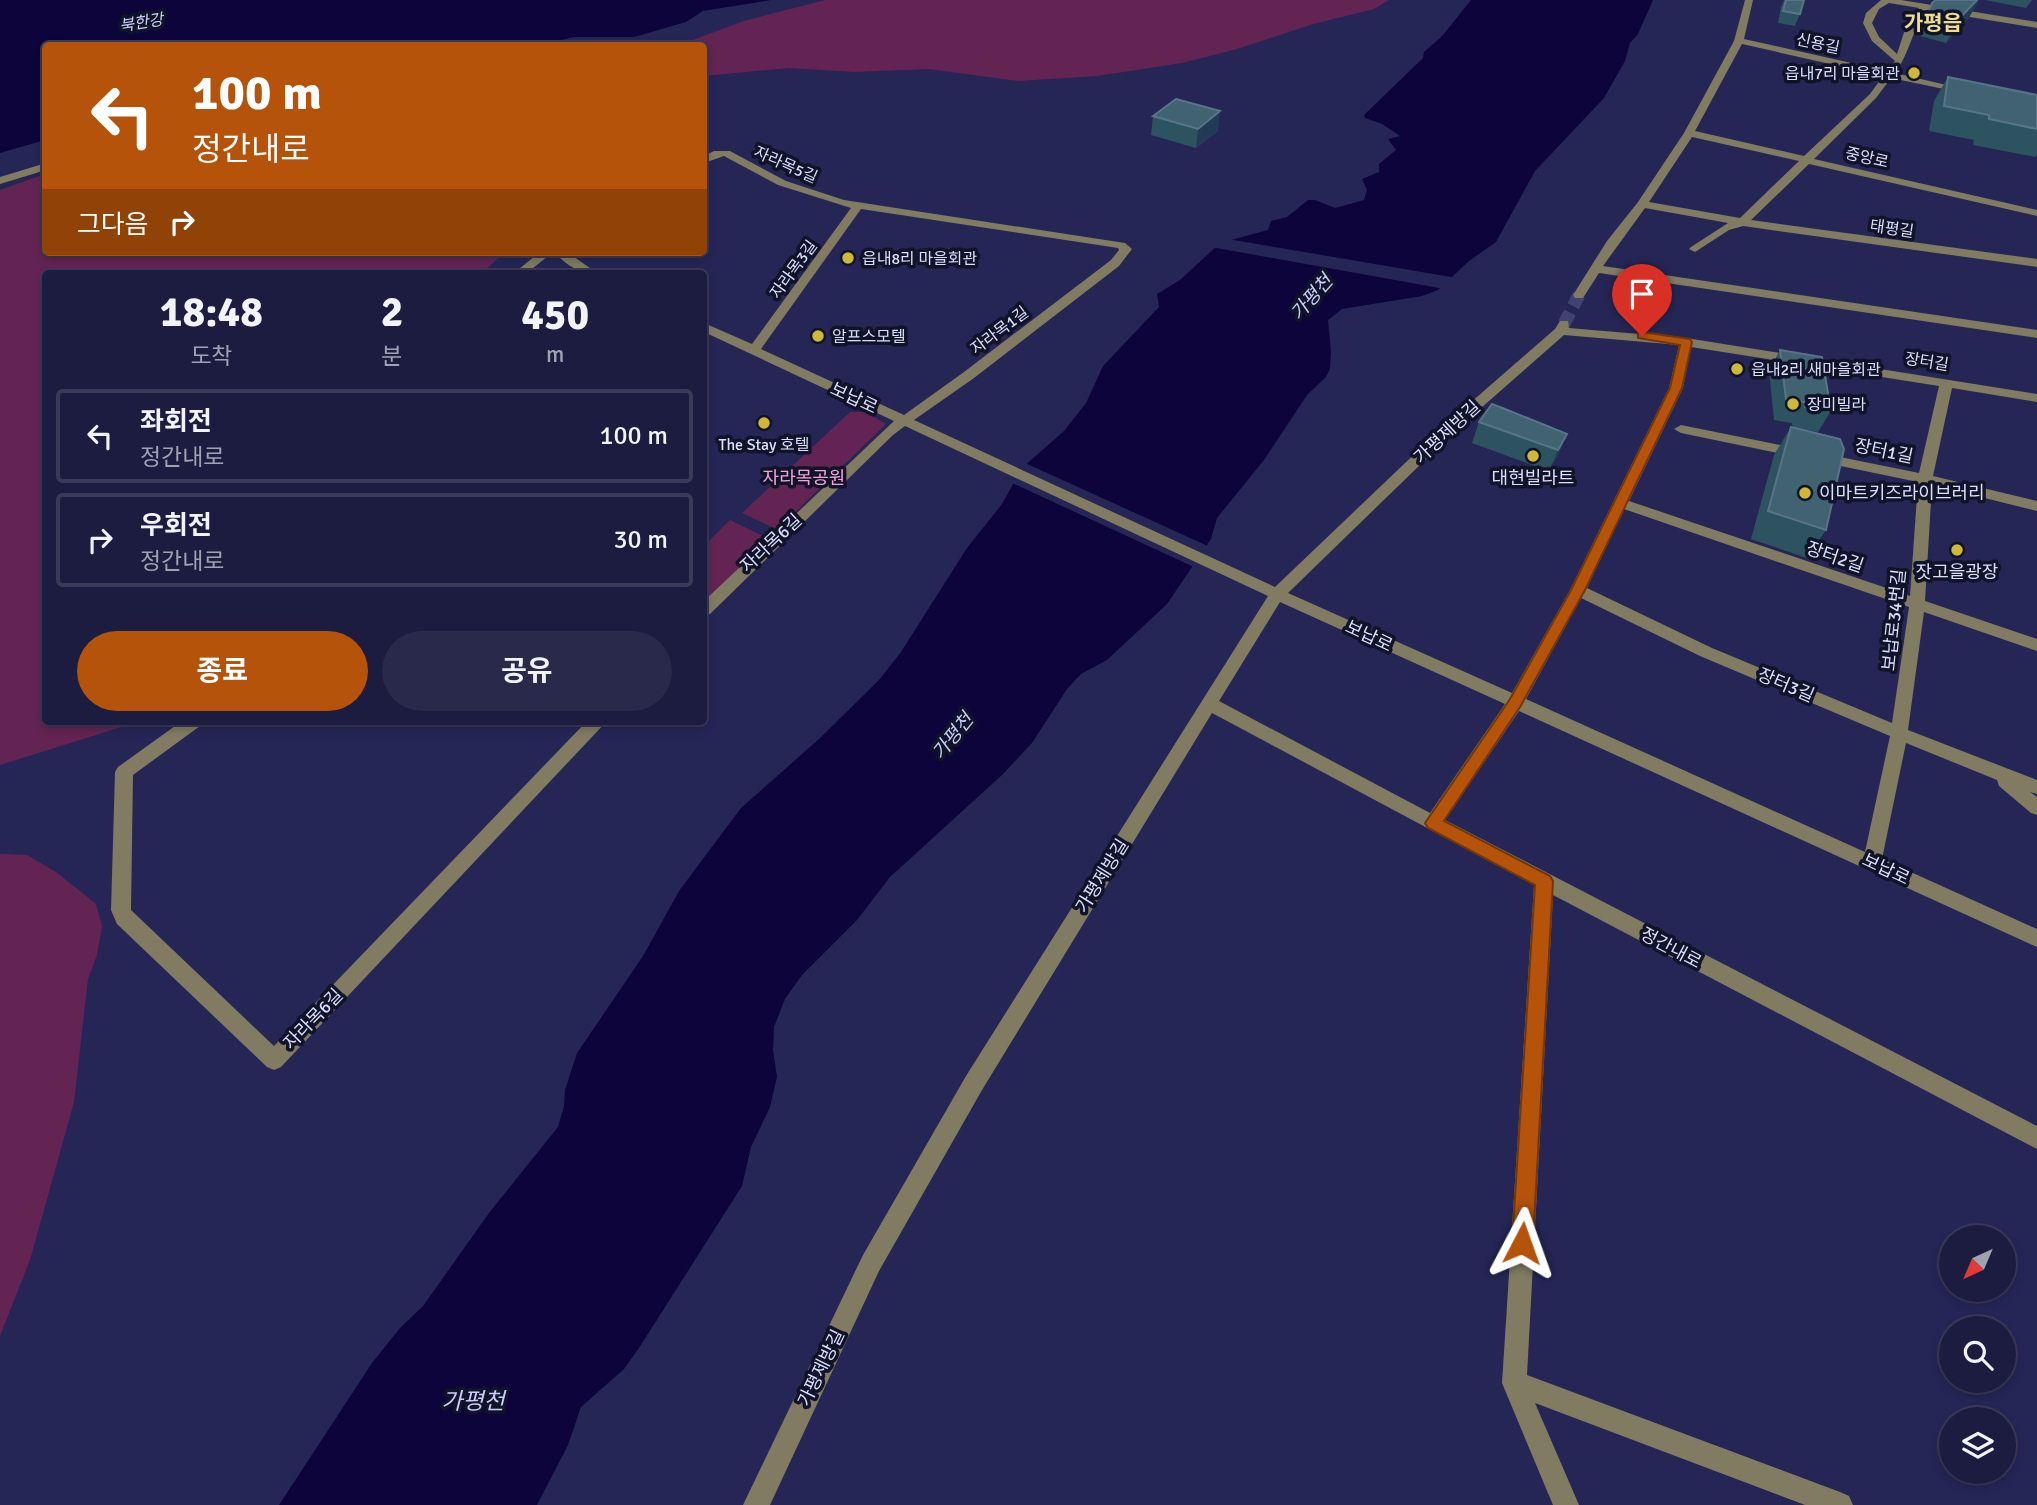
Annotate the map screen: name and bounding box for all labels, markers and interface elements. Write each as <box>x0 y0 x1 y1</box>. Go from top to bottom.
water label: 북한강 <box>118 9 167 36</box>
district label: 가평읍 <box>1904 10 1962 36</box>
street label: 신용길 <box>1794 30 1841 58</box>
text: 100 m <box>192 63 322 123</box>
place label: 읍내7리 마을회관 <box>1785 64 1900 84</box>
marker: 읍내7리 마을회관 <box>1906 65 1922 81</box>
icon: left <box>77 70 168 161</box>
text: 정간내로 <box>192 130 310 169</box>
street label: 자라목5길 <box>751 142 821 188</box>
street label: 중앙로 <box>1843 143 1891 173</box>
icon: right <box>163 203 201 241</box>
text: 그다음 <box>77 209 149 241</box>
street label: 태평길 <box>1869 216 1915 242</box>
street label: 자라목3길 <box>766 236 822 303</box>
place label: 읍내8리 마을회관 <box>862 249 977 269</box>
marker: 읍내8리 마을회관 <box>840 250 856 266</box>
pin <box>1612 264 1672 336</box>
water label: 가평천 <box>1285 269 1339 325</box>
icon: arrive <box>1623 275 1661 313</box>
text: 18:48 <box>160 287 263 338</box>
text: 2 <box>381 287 403 338</box>
text: 450 <box>521 290 589 341</box>
street label: 자라목1길 <box>967 302 1033 359</box>
place label: 알프스모텔 <box>832 327 906 347</box>
marker: 알프스모텔 <box>810 328 826 344</box>
text: m <box>546 340 564 369</box>
text: 도착 <box>190 342 232 371</box>
text: 분 <box>381 342 403 371</box>
street label: 장터길 <box>1903 349 1950 375</box>
place label: 읍내2리 새마을회관 <box>1751 360 1881 380</box>
marker: 읍내2리 새마을회관 <box>1729 361 1745 377</box>
street label: 보납로 <box>827 378 881 418</box>
place label: 장미빌라 <box>1807 395 1866 415</box>
street label: 가평제방길 <box>1409 396 1485 468</box>
marker: 장미빌라 <box>1785 396 1801 412</box>
text: 좌회전 <box>140 406 212 438</box>
marker: The Stay 호텔 <box>756 415 772 431</box>
icon: left <box>81 417 119 455</box>
text: 100 m <box>599 420 668 452</box>
street label: 장터1길 <box>1853 434 1915 468</box>
place label: The Stay 호텔 <box>719 435 809 455</box>
text: 정간내로 <box>140 443 225 472</box>
marker: 대현빌라트 <box>1525 448 1541 464</box>
park label: 자라목공원 <box>763 467 845 489</box>
place label: 대현빌라트 <box>1492 467 1574 489</box>
place label: 이마트키즈라이브러리 <box>1819 482 1985 504</box>
marker: 이마트키즈라이브러리 <box>1797 485 1813 501</box>
street label: 자라목6길 <box>736 509 806 577</box>
text: 우회전 <box>140 510 212 542</box>
icon: right <box>81 521 119 559</box>
text: 30 m <box>613 524 668 556</box>
street label: 장터2길 <box>1803 537 1867 577</box>
marker: 잣고을광장 <box>1949 542 1965 558</box>
text: 정간내로 <box>140 547 225 576</box>
place label: 잣고을광장 <box>1916 561 1998 583</box>
street label: 보납로34번길 <box>1878 568 1910 672</box>
street label: 보납로 <box>1342 616 1396 656</box>
button: 종료 <box>77 631 368 711</box>
button: 공유 <box>382 631 672 711</box>
street label: 장터3길 <box>1754 663 1818 707</box>
water label: 가평천 <box>927 708 980 765</box>
street label: 가평제방길 <box>1071 835 1133 917</box>
street label: 보납로 <box>1859 849 1913 889</box>
street label: 정간내로 <box>1637 923 1705 973</box>
street label: 자라목6길 <box>279 984 347 1054</box>
position arrow <box>1485 1206 1559 1280</box>
north arrow <box>1939 1225 2016 1302</box>
map controls <box>1939 1225 2016 1484</box>
button: search <box>1939 1316 2016 1393</box>
street label: 가평제방길 <box>793 1326 849 1410</box>
water label: 가평천 <box>441 1387 508 1416</box>
button: layers <box>1939 1407 2016 1484</box>

